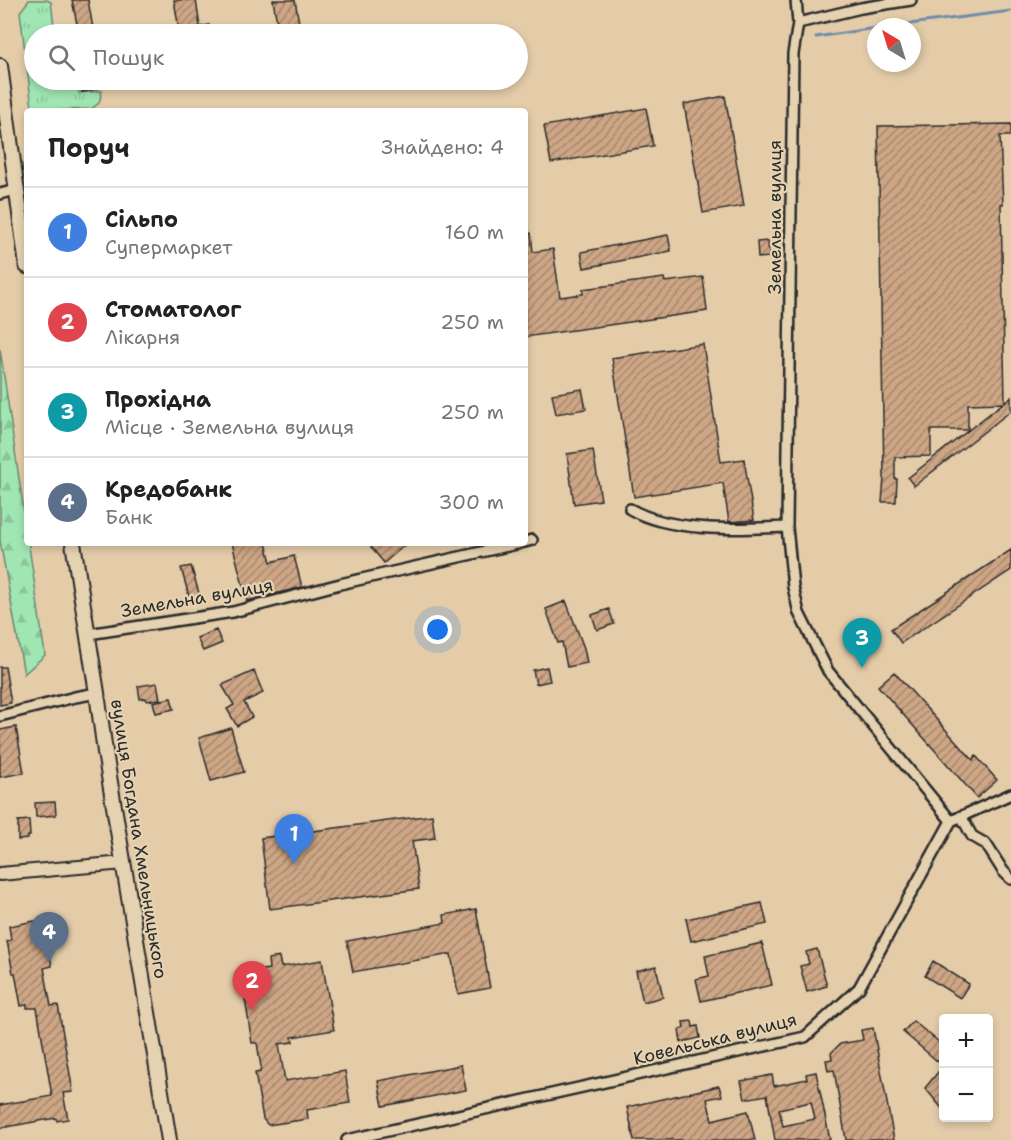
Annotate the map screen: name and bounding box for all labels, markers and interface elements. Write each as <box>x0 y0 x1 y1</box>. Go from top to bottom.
north arrow <box>867 18 921 72</box>
search box <box>24 24 528 90</box>
icon: search <box>45 41 78 74</box>
text: Пошук <box>93 43 164 72</box>
text: Поруч <box>48 130 130 165</box>
text: Знайдено: 4 <box>381 134 504 160</box>
street label: Земельна вулиця <box>763 140 787 294</box>
text: Сільпо <box>105 205 178 234</box>
text: 1 <box>63 219 72 245</box>
text: 160 m <box>445 219 504 245</box>
text: Супермаркет <box>105 234 232 260</box>
text: Стоматолог <box>105 295 241 324</box>
text: 2 <box>61 309 75 335</box>
text: 250 m <box>440 309 504 335</box>
text: Лікарня <box>105 324 180 350</box>
text: Прохідна <box>105 385 211 414</box>
text: 3 <box>61 399 75 425</box>
text: 250 m <box>440 399 504 425</box>
text: Місце · Земельна вулиця <box>105 414 354 440</box>
text: Кредобанк <box>105 475 232 504</box>
text: 4 <box>61 489 75 515</box>
text: 300 m <box>438 489 504 515</box>
text: Банк <box>105 504 153 530</box>
street label: Земельна вулиця <box>119 573 275 623</box>
your location <box>423 615 452 644</box>
pin: 3 <box>842 618 882 668</box>
street label: вулиця Богдана Хмельницького <box>105 698 173 980</box>
pin: 1 <box>274 814 314 864</box>
pin: 4 <box>29 912 68 962</box>
pin: 2 <box>232 962 272 1011</box>
street label: Ковельська вулиця <box>631 1007 799 1071</box>
map controls <box>939 1014 993 1122</box>
button: + <box>939 1014 993 1068</box>
button: − <box>939 1068 993 1122</box>

